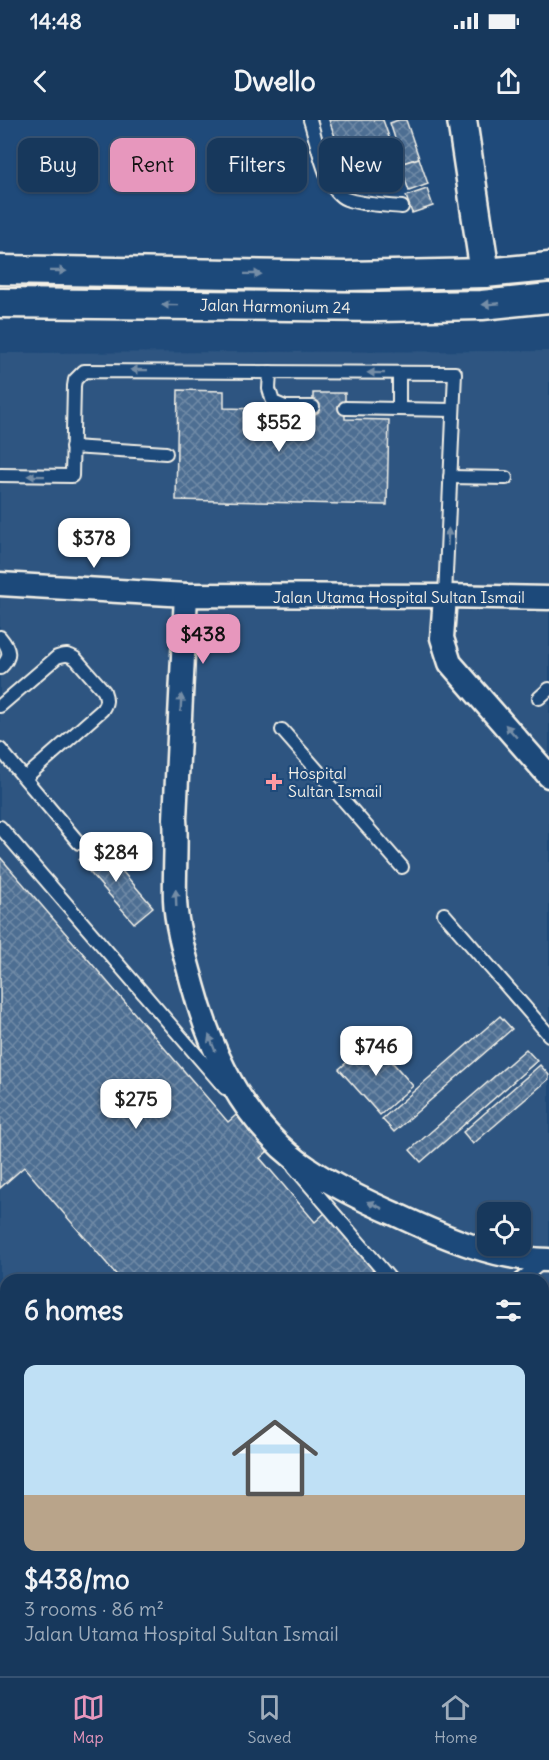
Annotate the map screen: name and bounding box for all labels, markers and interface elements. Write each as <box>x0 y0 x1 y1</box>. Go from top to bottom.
text: 14:48 <box>30 7 82 35</box>
text: Dwello <box>233 64 316 98</box>
icon: back <box>24 65 57 98</box>
icon: share <box>492 65 525 98</box>
chip: Buy <box>18 138 98 192</box>
chip: Rent <box>110 138 195 192</box>
chip: Filters <box>207 138 307 192</box>
chip: New <box>319 138 403 192</box>
one-way arrow <box>49 266 68 276</box>
one-way arrow <box>244 269 263 279</box>
street label: Jalan Harmonium 24 <box>199 295 351 317</box>
one-way arrow <box>481 299 500 309</box>
one-way arrow <box>160 300 179 310</box>
one-way arrow <box>129 365 148 375</box>
one-way arrow <box>366 368 385 378</box>
pin: $552 <box>243 402 315 453</box>
text: $552 <box>256 409 302 434</box>
one-way arrow <box>26 471 45 481</box>
pin: $378 <box>58 518 130 569</box>
text: $378 <box>72 525 116 550</box>
one-way arrow <box>443 528 452 547</box>
street label: Jalan Utama Hospital Sultan Ismail <box>273 587 525 607</box>
pin: $438 <box>167 614 239 665</box>
text: $438 <box>180 621 226 646</box>
one-way arrow <box>176 694 185 713</box>
one-way arrow <box>505 724 518 739</box>
place label: Hospital Sultan Ismail <box>288 763 382 801</box>
marker: Hospital Sultan Ismail <box>265 773 283 791</box>
pin: $284 <box>80 832 152 883</box>
text: $284 <box>93 839 139 864</box>
one-way arrow <box>171 888 180 907</box>
pin: $746 <box>340 1026 412 1077</box>
text: $746 <box>354 1033 398 1058</box>
one-way arrow <box>207 1034 216 1052</box>
pin: $275 <box>100 1079 172 1130</box>
text: $275 <box>114 1086 158 1111</box>
one-way arrow <box>366 1200 384 1210</box>
map controls <box>477 1202 531 1256</box>
button: locate <box>477 1202 531 1256</box>
text: 6 homes <box>24 1294 123 1327</box>
icon: filters <box>492 1294 525 1327</box>
icon: home <box>221 1404 329 1512</box>
text: $438/mo <box>24 1563 130 1596</box>
text: 3 rooms · 86 m² <box>24 1596 164 1621</box>
text: Jalan Utama Hospital Sultan Ismail <box>24 1621 339 1646</box>
tab: Map <box>72 1691 105 1747</box>
tab: Saved <box>248 1691 291 1747</box>
tab: Home <box>434 1691 477 1747</box>

